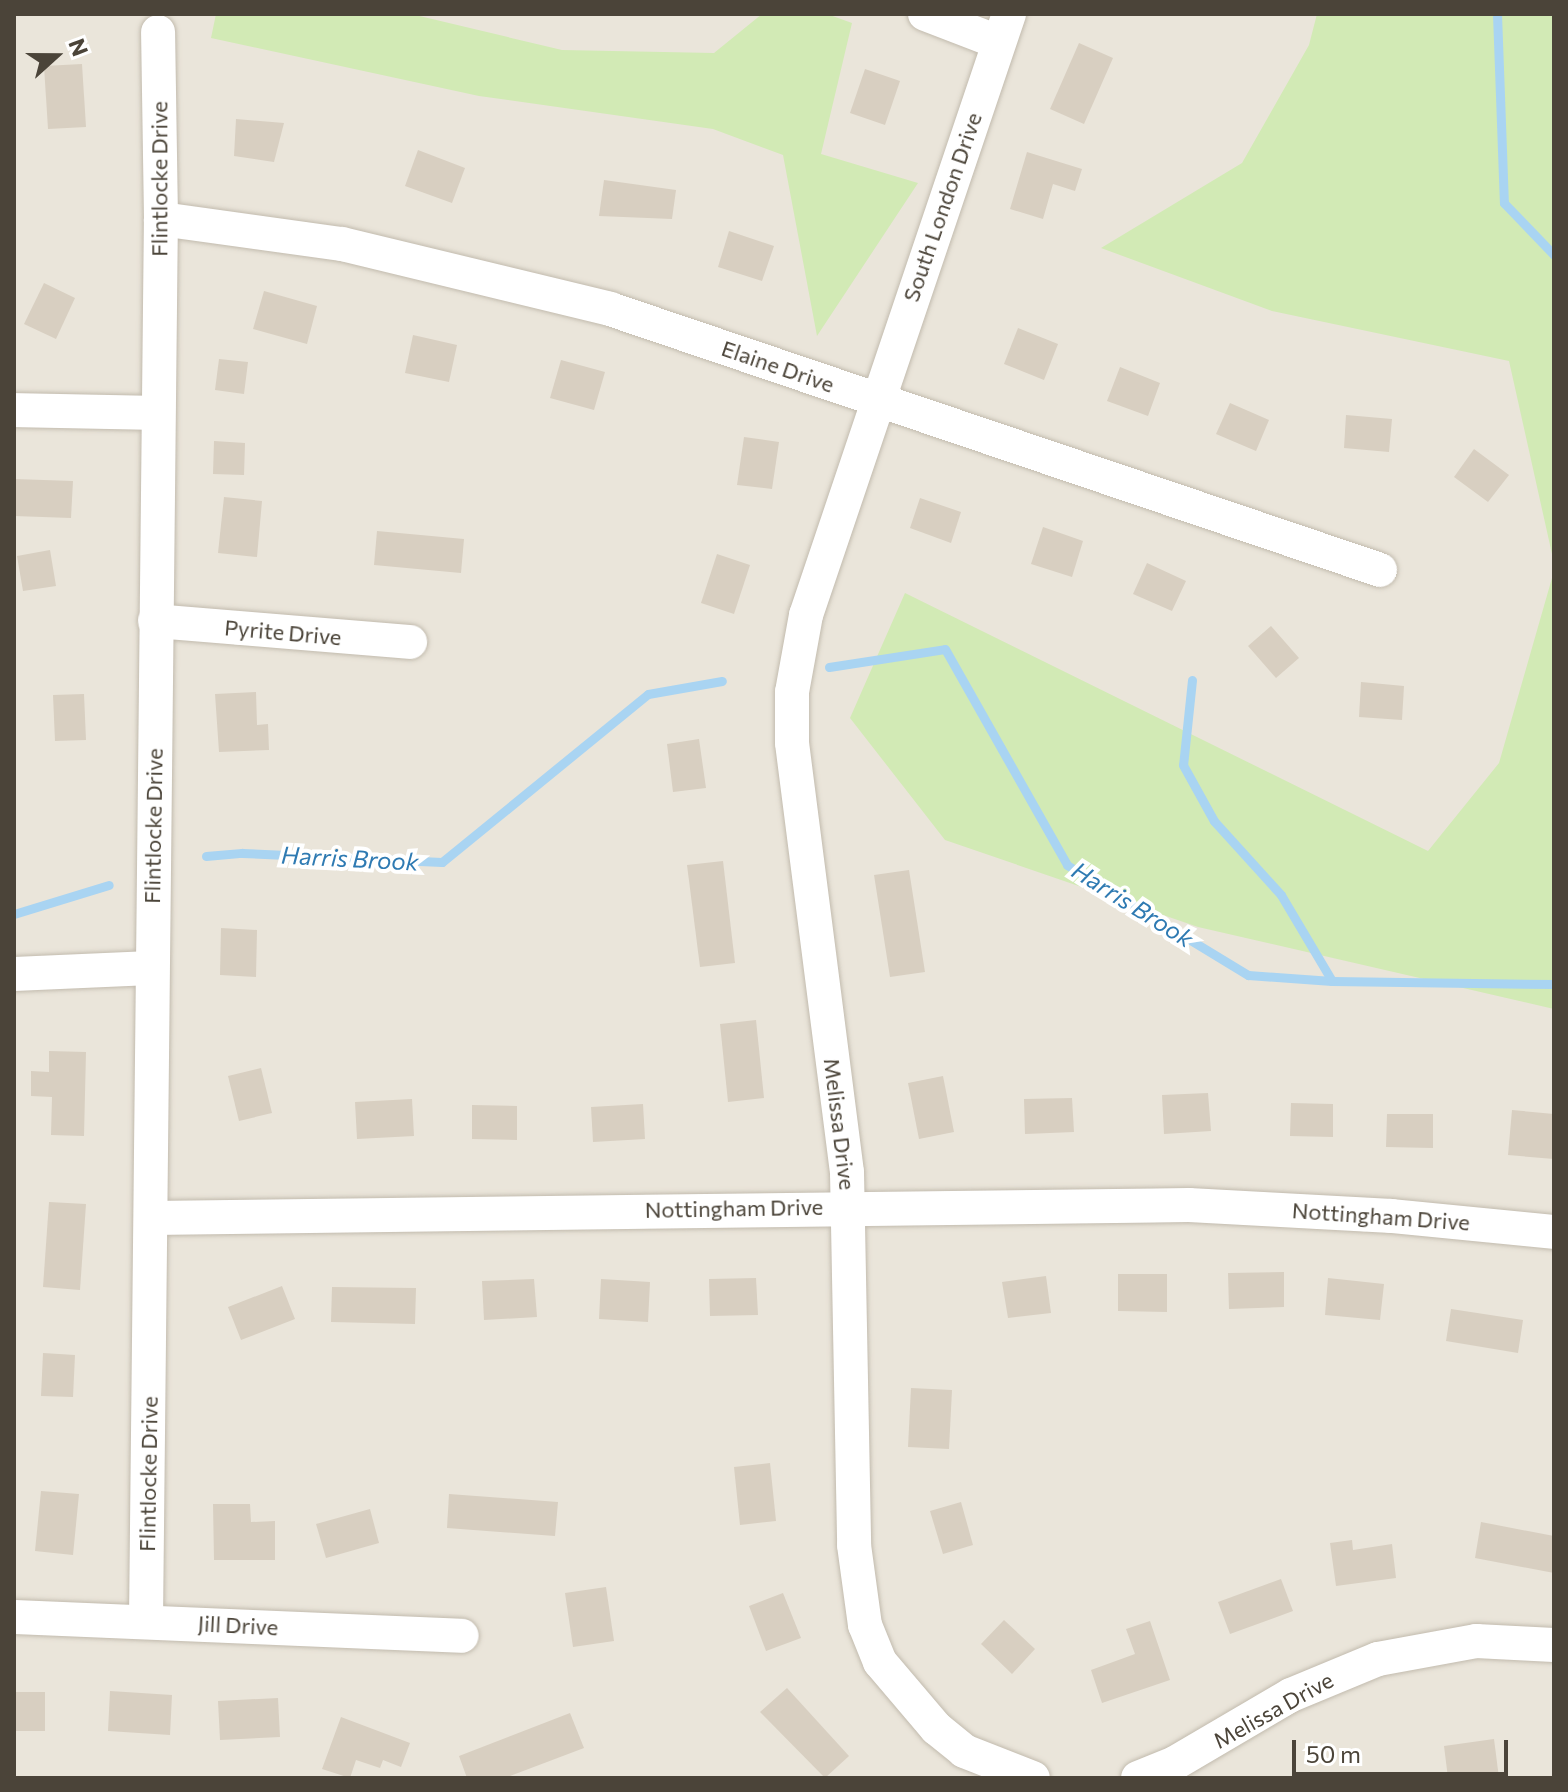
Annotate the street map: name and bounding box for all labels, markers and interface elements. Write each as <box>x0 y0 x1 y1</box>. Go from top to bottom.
north arrow <box>16 16 96 96</box>
text: N <box>63 35 94 60</box>
street label: Flintlocke Drive <box>146 101 172 257</box>
street label: South London Drive <box>897 109 987 305</box>
street label: Elaine Drive <box>718 334 838 398</box>
street label: Pyrite Drive <box>223 614 343 650</box>
street label: Flintlocke Drive <box>138 748 168 904</box>
water label: Harris Brook <box>280 840 420 876</box>
water label: Harris Brook <box>1067 855 1199 953</box>
street label: Melissa Drive <box>819 1057 861 1191</box>
street label: Nottingham Drive <box>645 1193 823 1223</box>
street label: Nottingham Drive <box>1291 1197 1471 1235</box>
street label: Flintlocke Drive <box>133 1396 163 1552</box>
street label: Jill Drive <box>197 1610 279 1640</box>
street label: Melissa Drive <box>1209 1666 1337 1754</box>
scale bar <box>1296 1724 1512 1774</box>
text: 50 m <box>1306 1739 1361 1768</box>

